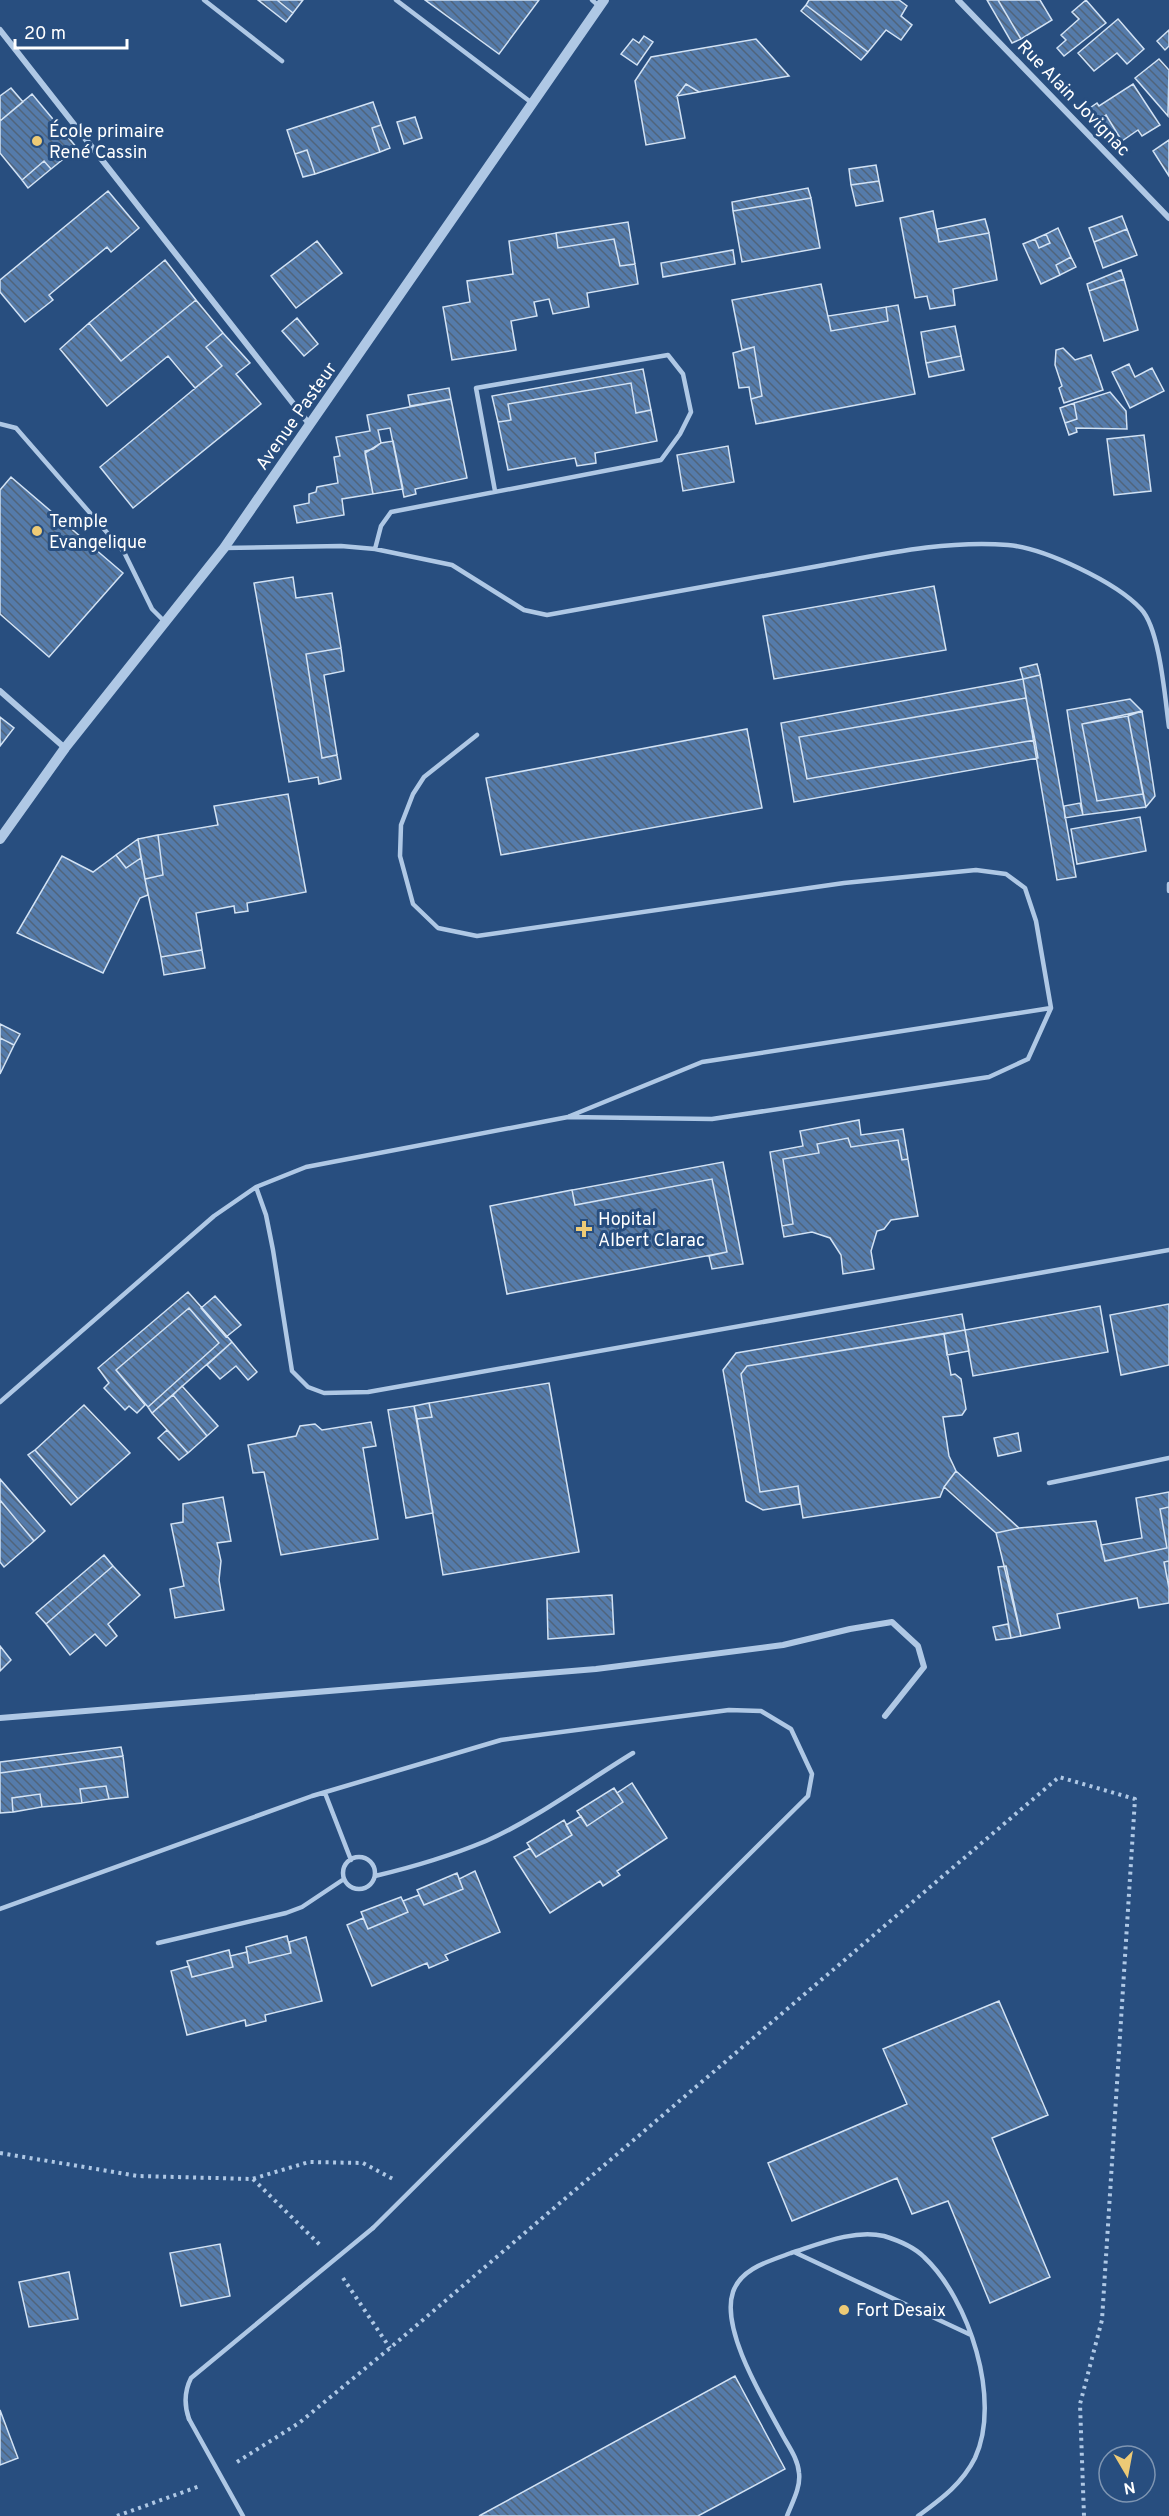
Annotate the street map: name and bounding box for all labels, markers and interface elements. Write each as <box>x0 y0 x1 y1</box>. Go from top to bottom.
scale bar <box>15 12 128 50</box>
text: 20 m <box>24 23 66 46</box>
street label: Rue Alain Jovignac <box>1011 36 1134 162</box>
place label: École primaire René Cassin <box>49 119 164 165</box>
marker: École primaire René Cassin <box>30 134 44 148</box>
street label: Avenue Pasteur <box>251 358 343 475</box>
place label: Temple Evangelique <box>49 511 147 555</box>
marker: Temple Evangelique <box>30 524 44 538</box>
place label: Hopital Albert Clarac <box>598 1209 705 1253</box>
marker: Hopital Albert Clarac <box>575 1220 593 1238</box>
place label: Fort Desaix <box>856 2300 946 2323</box>
marker: Fort Desaix <box>837 2303 851 2317</box>
north arrow <box>1097 2444 1157 2504</box>
text: N <box>1122 2476 1137 2498</box>

